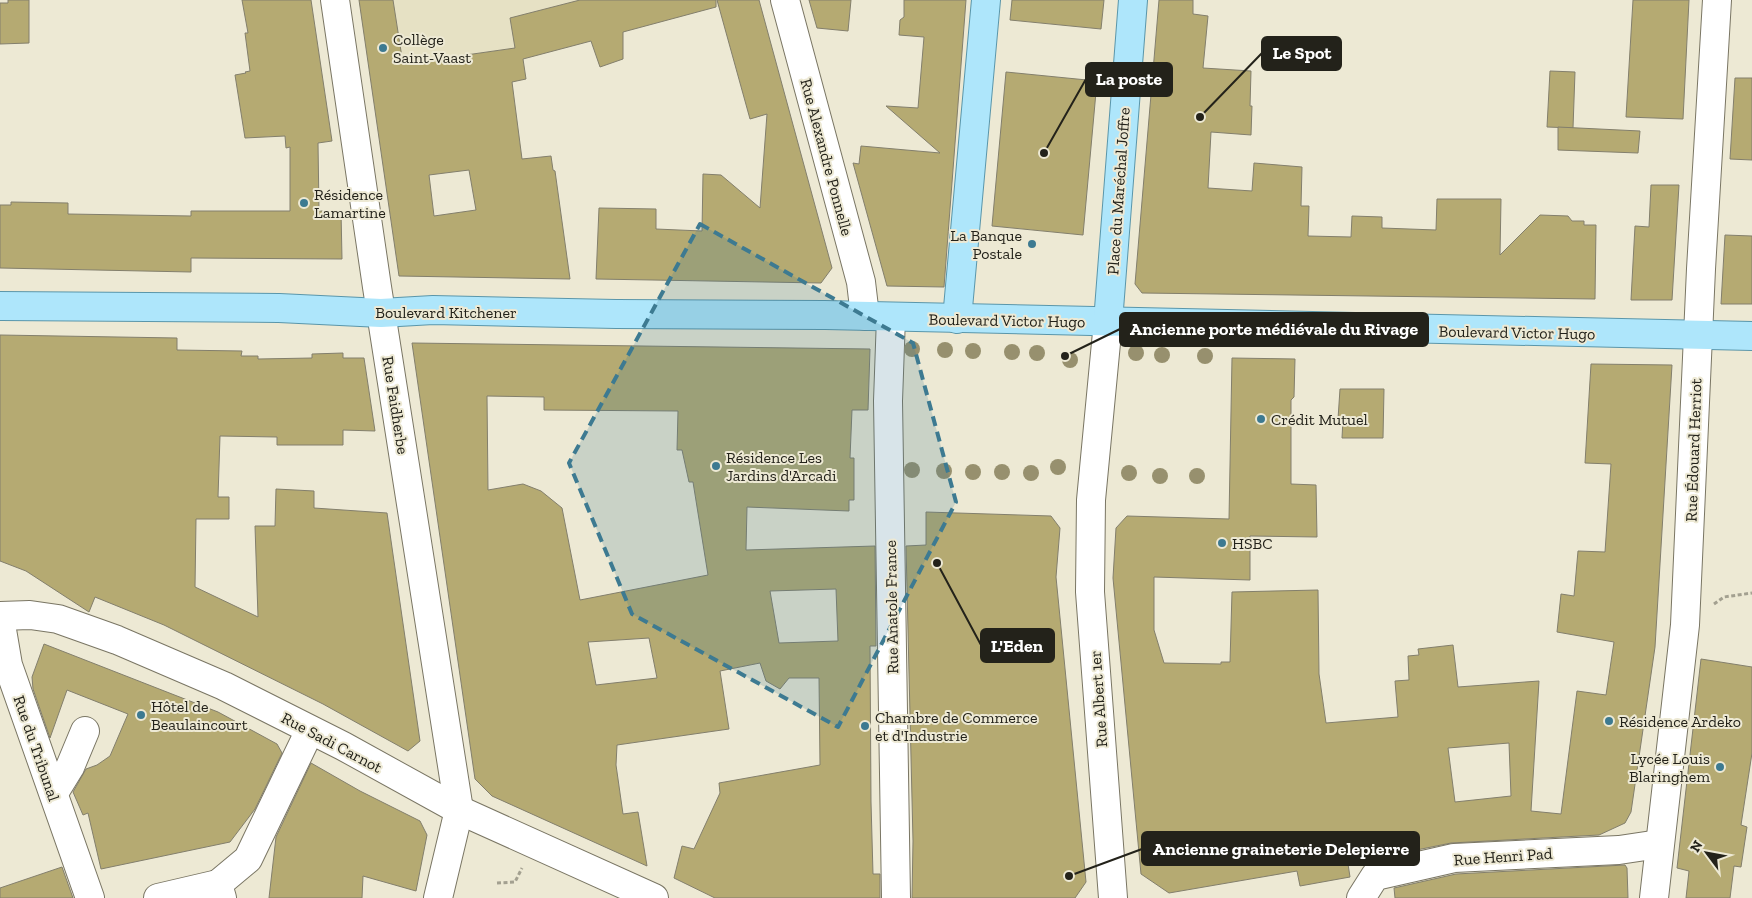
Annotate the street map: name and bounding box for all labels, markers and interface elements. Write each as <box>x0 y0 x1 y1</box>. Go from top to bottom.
place label: Collège Saint-Vaast <box>393 30 471 67</box>
callout: Le Spot <box>1262 37 1341 70</box>
marker: Collège Saint-Vaast <box>377 42 389 54</box>
text: Le Spot <box>1273 42 1332 64</box>
callout: La poste <box>1086 63 1172 96</box>
text: La poste <box>1096 68 1162 90</box>
street label: Rue Alexandre Ponnelle <box>796 76 857 238</box>
street label: Place du Maréchal Joffre <box>1103 107 1134 275</box>
place label: Résidence Lamartine <box>314 185 386 222</box>
marker: Résidence Lamartine <box>298 197 310 209</box>
place label: La Banque Postale <box>950 226 1022 263</box>
marker: La Banque Postale <box>1026 238 1038 250</box>
street label: Boulevard Kitchener <box>375 303 517 322</box>
street label: Boulevard Victor Hugo <box>928 310 1085 331</box>
callout: Ancienne porte médiévale du Rivage <box>1120 313 1428 346</box>
text: Ancienne porte médiévale du Rivage <box>1130 318 1418 340</box>
street label: Boulevard Victor Hugo <box>1438 322 1595 343</box>
street label: Rue Faidherbe <box>378 355 413 455</box>
street label: Rue Édouard Herriot <box>1682 378 1706 522</box>
place label: Crédit Mutuel <box>1271 410 1368 429</box>
marker: Crédit Mutuel <box>1255 413 1267 425</box>
place label: Résidence Les Jardins d'Arcadi <box>726 448 837 485</box>
marker: Résidence Les Jardins d'Arcadi <box>710 460 722 472</box>
place label: HSBC <box>1232 534 1273 553</box>
marker: HSBC <box>1216 537 1228 549</box>
street label: Rue Anatole France <box>881 540 902 674</box>
callout: L'Eden <box>981 629 1054 662</box>
text: L'Eden <box>991 635 1044 657</box>
street label: Rue Albert 1er <box>1086 650 1111 748</box>
street label: Rue du Tribunal <box>10 693 64 804</box>
place label: Hôtel de Beaulaincourt <box>151 697 248 734</box>
street label: Rue Sadi Carnot <box>278 708 385 777</box>
place label: Chambre de Commerce et d'Industrie <box>875 708 1038 745</box>
marker: Hôtel de Beaulaincourt <box>135 709 147 721</box>
place label: Résidence Ardeko <box>1619 712 1741 731</box>
marker: Résidence Ardeko <box>1603 715 1615 727</box>
marker: Chambre de Commerce et d'Industrie <box>859 720 871 732</box>
place label: Lycée Louis Blaringhem <box>1629 749 1710 786</box>
marker: Lycée Louis Blaringhem <box>1714 761 1726 773</box>
north arrow <box>1682 828 1732 878</box>
callout: Ancienne graineterie Delepierre <box>1142 832 1419 865</box>
text: N <box>1686 837 1707 855</box>
text: Ancienne graineterie Delepierre <box>1153 838 1409 860</box>
street label: Rue Henri Pad <box>1453 844 1553 869</box>

